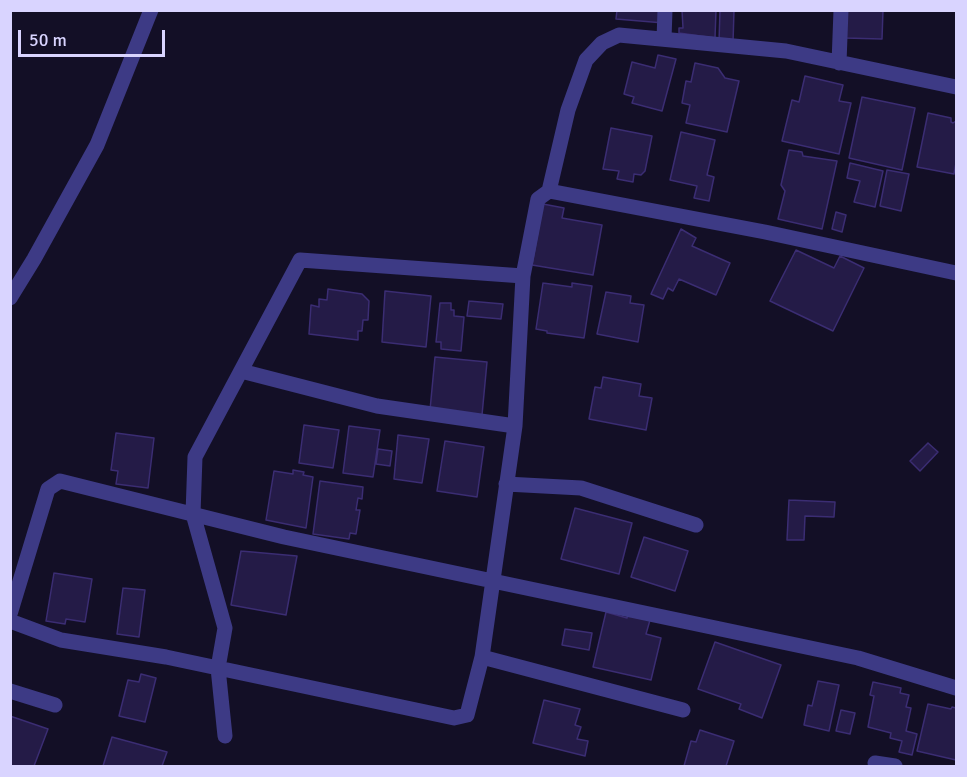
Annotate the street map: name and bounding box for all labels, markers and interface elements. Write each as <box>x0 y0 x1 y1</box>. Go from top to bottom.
scale bar <box>21 18 168 56</box>
text: 50 m <box>29 29 67 51</box>

